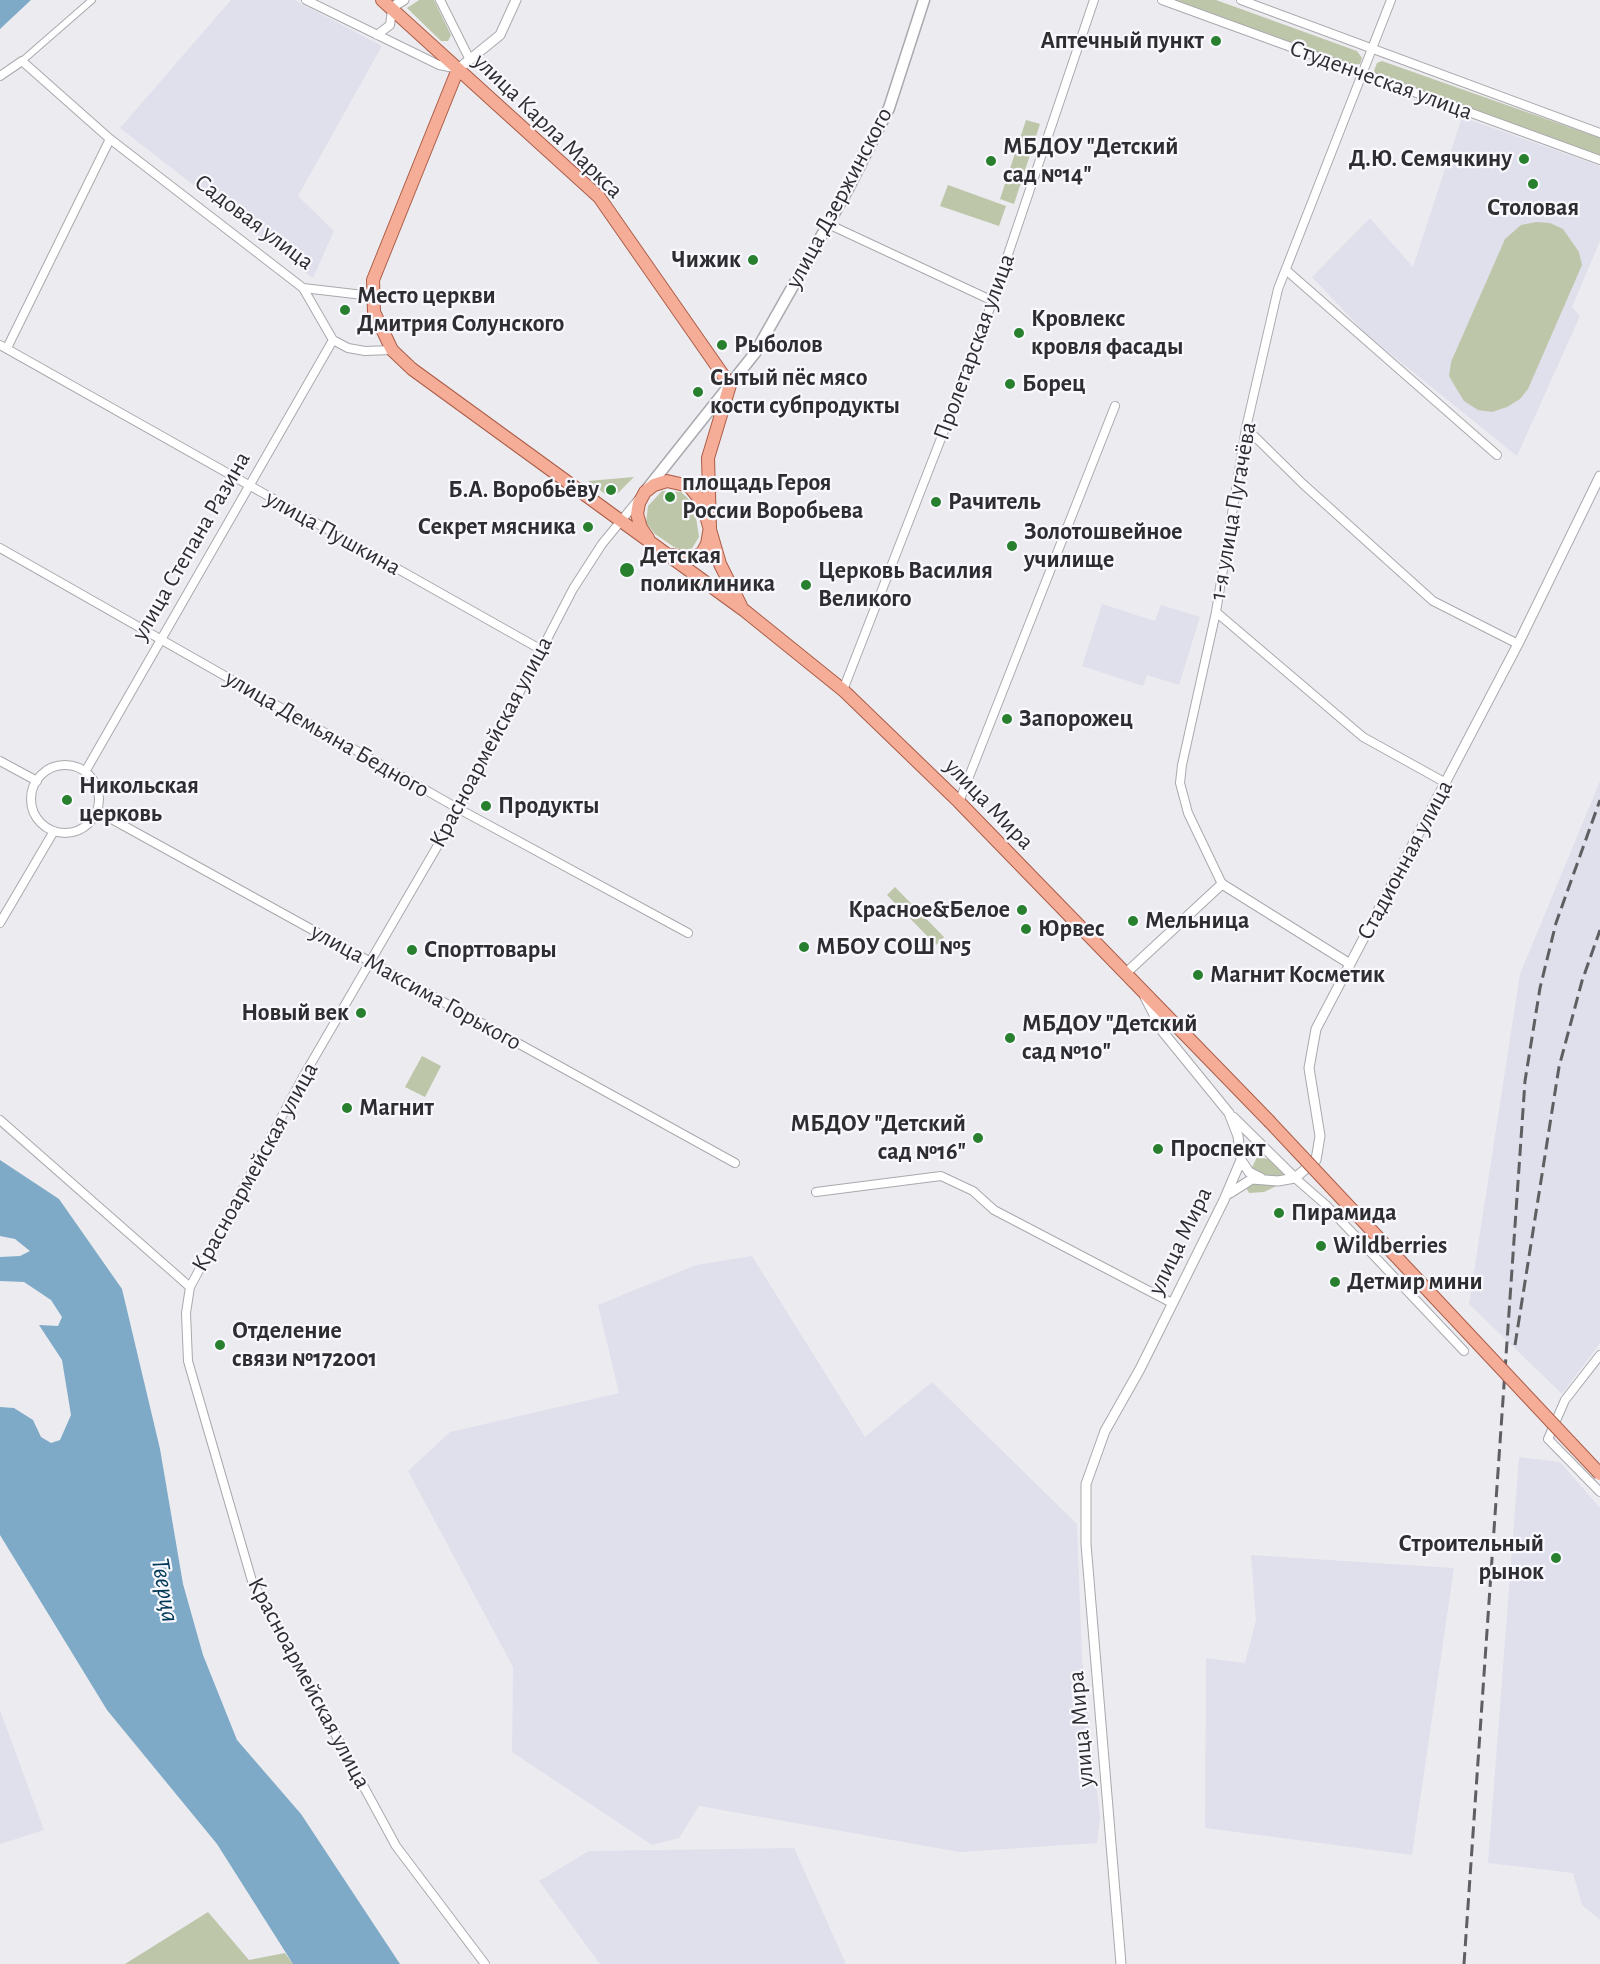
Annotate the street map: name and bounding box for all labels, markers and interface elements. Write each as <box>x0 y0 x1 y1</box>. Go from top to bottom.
place label: Аптечный пункт <box>1040 27 1204 55</box>
marker: Аптечный пункт <box>1209 34 1223 48</box>
street label: Студенческая улица <box>1286 34 1476 126</box>
street label: улица Карла Маркса <box>467 47 629 205</box>
street label: улица Дзержинского <box>779 103 899 293</box>
place label: МБДОУ "Детский сад №14" <box>1003 133 1178 189</box>
place label: Д.Ю. Семячкину <box>1349 145 1512 173</box>
marker: Д.Ю. Семячкину <box>1517 152 1531 166</box>
marker: МБДОУ "Детский сад №14" <box>984 154 998 168</box>
street label: Садовая улица <box>189 168 319 276</box>
marker: Столовая <box>1526 177 1540 191</box>
place label: Столовая <box>1487 194 1579 222</box>
place label: Чижик <box>671 246 741 274</box>
street label: Пролетарская улица <box>927 250 1021 444</box>
marker: Чижик <box>746 253 760 267</box>
place label: Место церкви Дмитрия Солунского <box>357 282 564 338</box>
marker: Место церкви Дмитрия Солунского <box>338 303 352 317</box>
place label: Кровлекс кровля фасады <box>1031 305 1183 361</box>
marker: Кровлекс кровля фасады <box>1012 326 1026 340</box>
place label: Рыболов <box>734 331 823 359</box>
marker: Рыболов <box>715 338 729 352</box>
place label: Сытый пёс мясо кости субпродукты <box>710 364 900 420</box>
place label: Борец <box>1022 370 1085 398</box>
marker: Борец <box>1003 377 1017 391</box>
marker: Сытый пёс мясо кости субпродукты <box>691 385 705 399</box>
street label: 1-я улица Пугачёва <box>1203 420 1263 602</box>
street label: улица Степана Разина <box>125 446 257 646</box>
place label: площадь Героя России Воробьева <box>682 469 863 525</box>
place label: Б.А. Воробьёву <box>448 476 599 504</box>
marker: Б.А. Воробьёву <box>604 483 618 497</box>
street label: улица Пушкина <box>260 484 406 582</box>
place label: Рачитель <box>948 488 1040 516</box>
marker: площадь Героя России Воробьева <box>663 490 677 504</box>
marker: Рачитель <box>929 495 943 509</box>
place label: Секрет мясника <box>418 513 576 541</box>
place label: Золотошвейное училище <box>1024 518 1183 574</box>
marker: Секрет мясника <box>581 520 595 534</box>
marker: Золотошвейное училище <box>1005 539 1019 553</box>
place label: Детская поликлиника <box>640 542 775 598</box>
place label: Церковь Василия Великого <box>818 557 993 613</box>
marker: Детская поликлиника <box>618 561 636 579</box>
marker: Церковь Василия Великого <box>799 578 813 592</box>
street label: Красноармейская улица <box>423 631 559 853</box>
street label: улица Демьяна Бедного <box>220 664 434 804</box>
place label: Запорожец <box>1019 705 1133 733</box>
marker: Запорожец <box>1000 712 1014 726</box>
street label: улица Мира <box>938 752 1040 856</box>
place label: Никольская церковь <box>79 772 199 828</box>
street label: Стадионная улица <box>1351 775 1459 945</box>
place label: Продукты <box>498 792 599 820</box>
marker: Никольская церковь <box>60 793 74 807</box>
marker: Продукты <box>479 799 493 813</box>
place label: Красное&Белое <box>848 896 1010 924</box>
marker: Красное&Белое <box>1015 903 1029 917</box>
place label: Мельница <box>1145 907 1249 935</box>
marker: Мельница <box>1126 914 1140 928</box>
place label: Юрвес <box>1038 915 1105 943</box>
street label: улица Максима Горького <box>306 917 526 1057</box>
marker: Юрвес <box>1019 922 1033 936</box>
place label: МБОУ СОШ №5 <box>816 933 971 961</box>
place label: Спорттовары <box>424 936 557 964</box>
marker: МБОУ СОШ №5 <box>797 940 811 954</box>
marker: Спорттовары <box>405 943 419 957</box>
place label: Магнит Косметик <box>1210 961 1385 989</box>
marker: Магнит Косметик <box>1191 968 1205 982</box>
place label: Новый век <box>241 999 349 1027</box>
marker: Новый век <box>354 1006 368 1020</box>
place label: МБДОУ "Детский сад №10" <box>1022 1010 1197 1066</box>
marker: МБДОУ "Детский сад №10" <box>1003 1031 1017 1045</box>
street label: Красноармейская улица <box>185 1057 325 1277</box>
place label: Магнит <box>359 1094 434 1122</box>
marker: Магнит <box>340 1101 354 1115</box>
place label: МБДОУ "Детский сад №16" <box>791 1110 966 1166</box>
marker: МБДОУ "Детский сад №16" <box>971 1131 985 1145</box>
place label: Проспект <box>1170 1135 1265 1163</box>
marker: Проспект <box>1151 1142 1165 1156</box>
street label: улица Мира <box>1142 1182 1218 1300</box>
place label: Пирамида <box>1291 1199 1397 1227</box>
marker: Пирамида <box>1272 1206 1286 1220</box>
place label: Wildberries <box>1333 1232 1447 1260</box>
marker: Wildberries <box>1314 1239 1328 1253</box>
place label: Детмир мини <box>1347 1268 1483 1296</box>
marker: Детмир мини <box>1328 1275 1342 1289</box>
place label: Отделение связи №172001 <box>232 1317 377 1373</box>
marker: Отделение связи №172001 <box>213 1338 227 1352</box>
place label: Строительный рынок <box>1399 1530 1544 1586</box>
marker: Строительный рынок <box>1549 1551 1563 1565</box>
water label: Тверца <box>144 1555 186 1625</box>
street label: Красноармейская улица <box>241 1572 377 1794</box>
street label: улица Мира <box>1062 1670 1100 1788</box>

